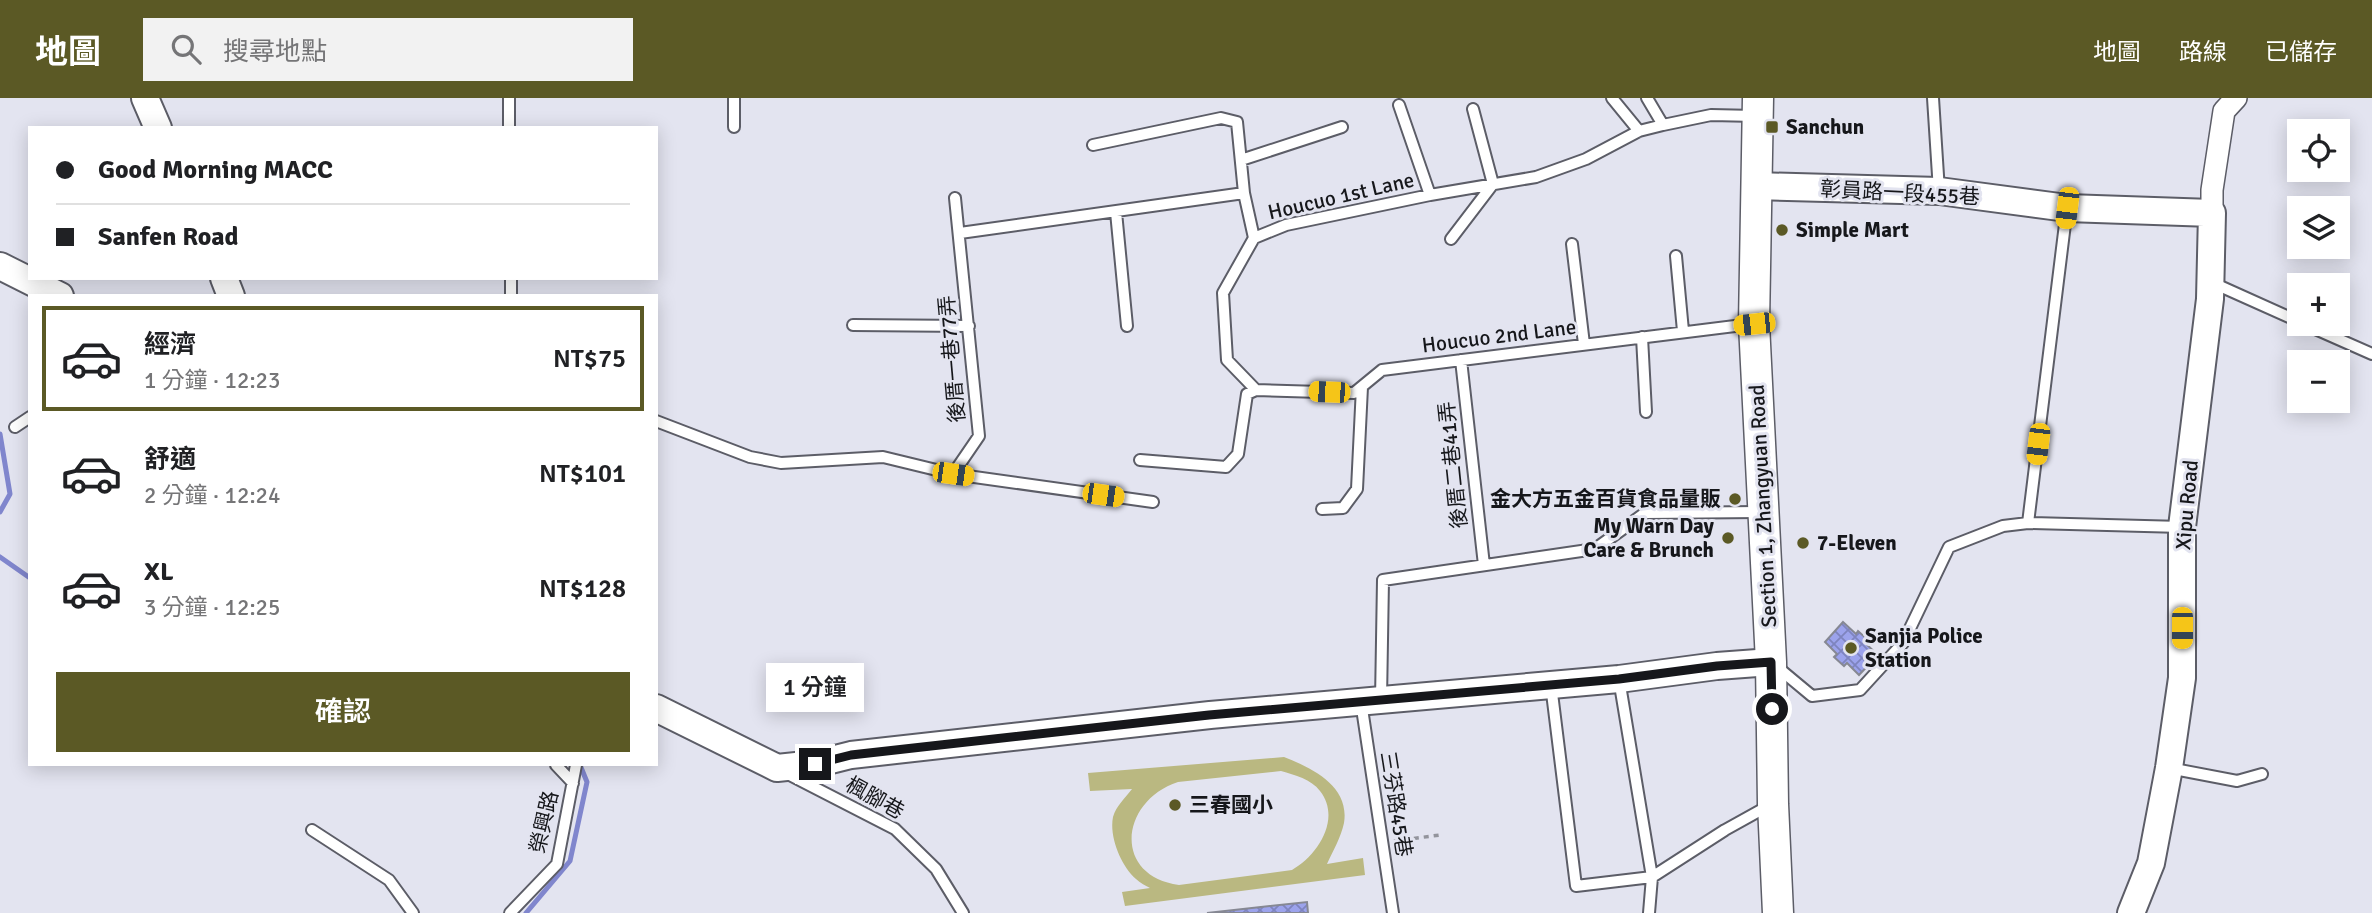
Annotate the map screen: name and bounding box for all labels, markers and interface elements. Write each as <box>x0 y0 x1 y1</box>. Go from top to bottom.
search box <box>143 18 633 81</box>
icon: search <box>167 30 205 68</box>
text: 地圖 <box>35 32 101 73</box>
text: 搜尋地點 <box>223 36 327 68</box>
text: 地圖 <box>2093 37 2141 67</box>
text: 路線 <box>2179 37 2227 67</box>
text: 已儲存 <box>2265 37 2337 67</box>
place label: Sanchun <box>1786 114 1864 140</box>
marker: Sanchun <box>1764 119 1780 135</box>
map controls <box>2287 119 2350 413</box>
button: locate <box>2287 119 2350 182</box>
text: Good Morning MACC <box>98 154 333 186</box>
street label: Houcuo 1st Lane <box>1265 167 1417 225</box>
street label: 彰員路一段455巷 <box>1819 176 1981 210</box>
car <box>2055 186 2080 230</box>
button: layers <box>2287 196 2350 259</box>
place label: Simple Mart <box>1796 217 1909 243</box>
text: Sanfen Road <box>98 221 239 253</box>
marker: Simple Mart <box>1774 222 1790 238</box>
button: + <box>2287 273 2350 336</box>
street label: 後厝一巷77弄 <box>933 294 971 424</box>
car <box>1733 311 1776 337</box>
street label: Houcuo 2nd Lane <box>1420 314 1578 358</box>
icon: car <box>60 327 123 390</box>
text: 經濟 <box>144 329 196 361</box>
text: NT$75 <box>553 343 626 375</box>
button: − <box>2287 350 2350 413</box>
text: 1 分鐘 · 12:23 <box>144 366 280 395</box>
car <box>1308 381 1351 403</box>
street label: Section 1, Zhangyuan Road <box>1744 384 1782 628</box>
street label: 後厝二巷41弄 <box>1433 400 1473 530</box>
car <box>2026 422 2051 466</box>
icon: car <box>60 442 123 505</box>
text: 舒適 <box>144 444 196 476</box>
text: NT$101 <box>539 458 626 490</box>
street label: Xipu Road <box>2170 459 2204 551</box>
car <box>931 461 976 487</box>
text: 2 分鐘 · 12:24 <box>144 481 280 510</box>
car <box>1081 482 1126 508</box>
place label: 金大方五金百貨食品量販 <box>1490 486 1721 512</box>
marker: 金大方五金百貨食品量販 <box>1727 491 1743 507</box>
place label: My Warn Day Care & Brunch <box>1583 513 1715 563</box>
marker: My Warn Day Care & Brunch <box>1720 530 1736 546</box>
place label: 7-Eleven <box>1817 530 1897 556</box>
marker: 7-Eleven <box>1795 535 1811 551</box>
text: XL <box>144 556 174 588</box>
icon: car <box>60 557 123 620</box>
text: NT$128 <box>539 573 626 605</box>
text: 3 分鐘 · 12:25 <box>144 593 280 622</box>
car <box>2172 607 2193 649</box>
place label: Sanjia Police Station <box>1865 623 1983 673</box>
marker: Sanjia Police Station <box>1843 640 1859 656</box>
callout: 1 分鐘 <box>766 662 864 712</box>
button: 確認 <box>56 672 630 752</box>
text: 1 分鐘 <box>783 673 847 702</box>
route start <box>1756 693 1788 725</box>
route end <box>799 748 831 780</box>
street label: 三芬路45巷 <box>1375 749 1417 859</box>
street label: 楓腳巷 <box>841 771 909 825</box>
street label: 榮興路 <box>524 788 564 856</box>
place label: 三春國小 <box>1189 792 1273 818</box>
marker: 三春國小 <box>1167 797 1183 813</box>

